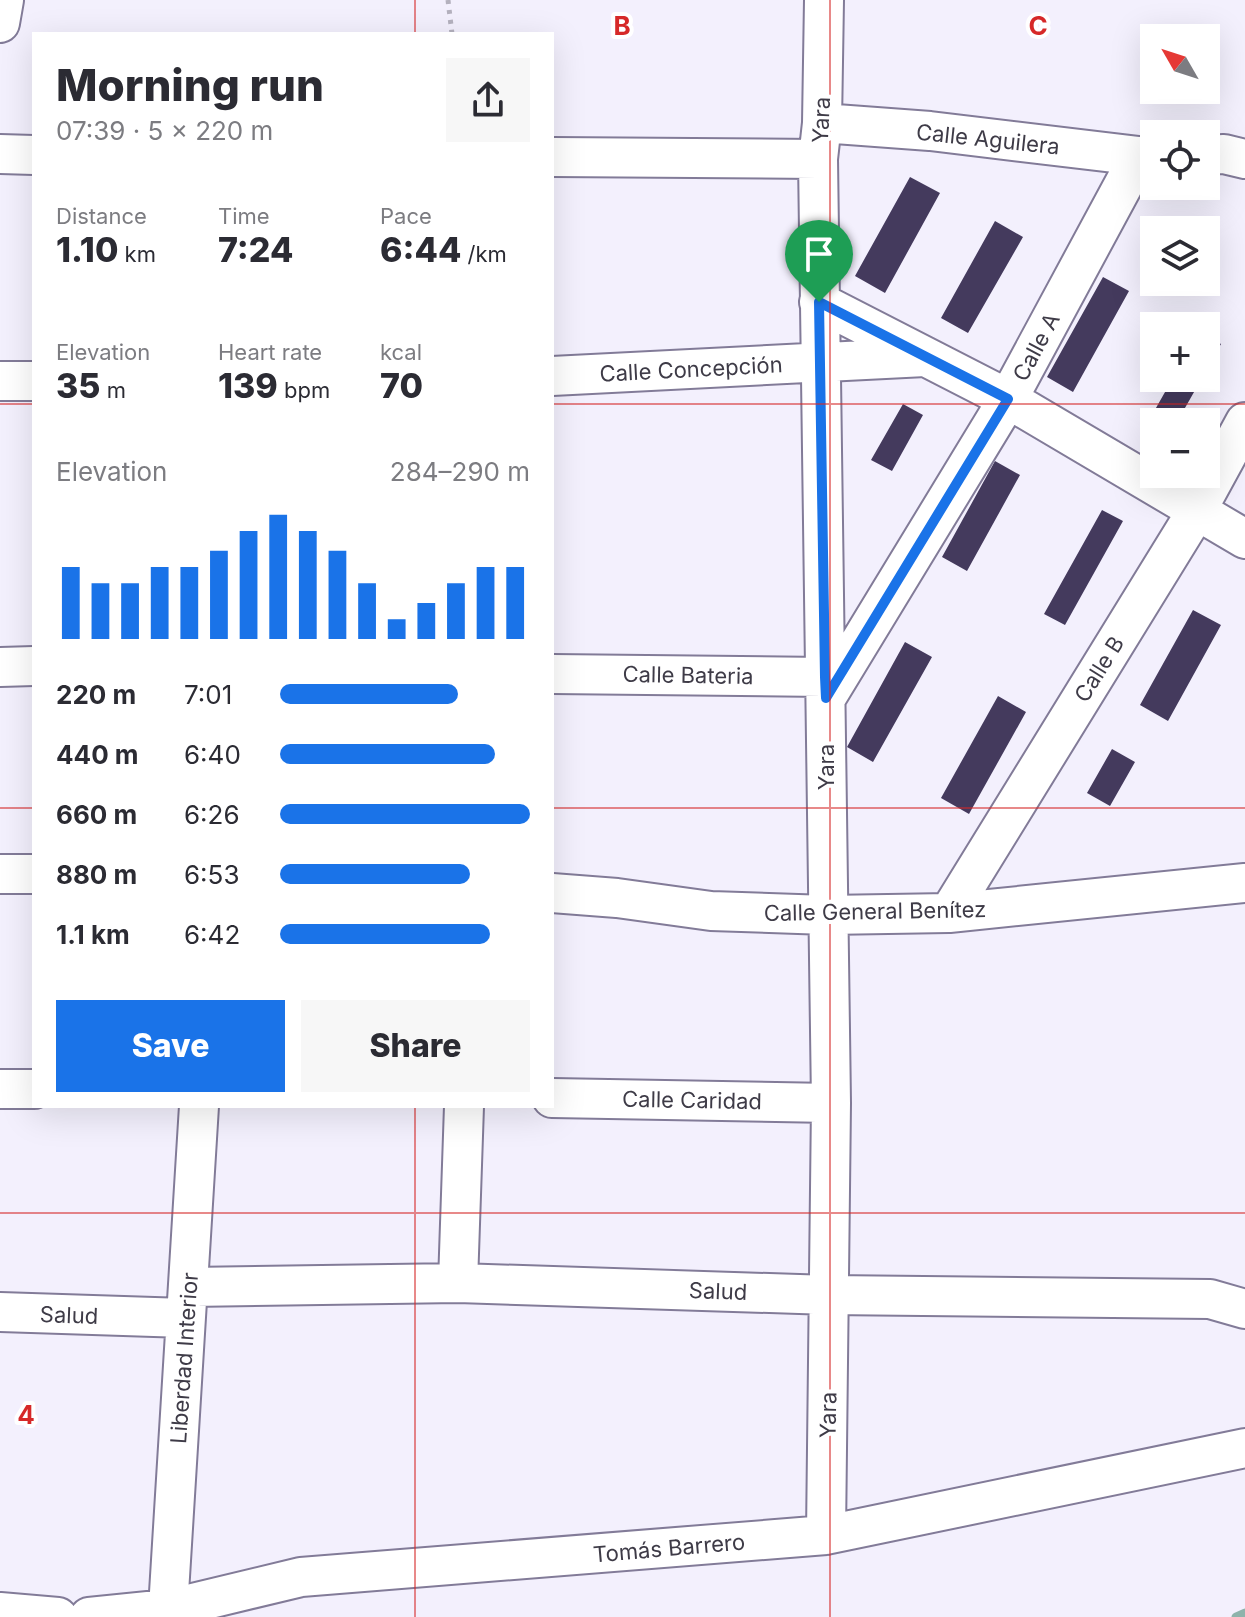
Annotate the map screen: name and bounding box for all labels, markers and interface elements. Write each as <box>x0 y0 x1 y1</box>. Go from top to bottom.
text: B <box>613 10 631 41</box>
text: C <box>1028 10 1048 41</box>
north arrow <box>1140 24 1220 104</box>
map controls <box>1140 24 1220 488</box>
text: Morning run <box>56 58 324 112</box>
button: share <box>446 58 530 142</box>
street label: Yara <box>807 96 835 144</box>
text: 07:39 · 5 × 220 m <box>56 115 273 146</box>
street label: Calle Aguilera <box>915 119 1061 159</box>
button: locate <box>1140 120 1220 200</box>
text: Distance <box>56 203 147 229</box>
text: Time <box>218 203 270 229</box>
text: Pace <box>380 203 432 229</box>
button: layers <box>1140 216 1220 296</box>
pin <box>785 220 853 302</box>
text: 1.10 <box>56 229 118 270</box>
text: 7:24 <box>218 229 293 270</box>
text: 6:44 <box>380 229 461 270</box>
icon: arrive <box>797 232 841 276</box>
text: km <box>118 241 156 267</box>
text: /km <box>461 241 507 267</box>
street label: Calle A <box>1007 309 1065 385</box>
button: + <box>1140 312 1220 392</box>
text: Elevation <box>56 339 150 365</box>
text: Heart rate <box>218 339 322 365</box>
text: kcal <box>380 339 422 365</box>
street label: Calle Concepción <box>599 351 783 387</box>
text: 35 <box>56 365 101 406</box>
text: 139 <box>218 365 278 406</box>
text: 70 <box>380 365 423 406</box>
text: m <box>101 377 126 403</box>
text: bpm <box>278 377 330 403</box>
button: − <box>1140 408 1220 488</box>
text: Elevation <box>56 456 167 487</box>
text: 284–290 m <box>390 456 530 487</box>
street label: Calle B <box>1069 631 1129 707</box>
street label: Calle Bateria <box>622 661 754 689</box>
text: 220 m <box>56 679 136 710</box>
text: 7:01 <box>184 679 232 710</box>
text: 440 m <box>56 739 139 770</box>
text: 6:40 <box>184 739 241 770</box>
street label: Yara <box>813 744 839 790</box>
text: 660 m <box>56 799 137 830</box>
text: 6:26 <box>184 799 240 830</box>
text: 880 m <box>56 859 137 890</box>
text: 6:53 <box>184 859 239 890</box>
street label: Calle General Benítez <box>764 896 986 926</box>
text: 1.1 km <box>56 919 130 950</box>
text: 6:42 <box>184 919 240 950</box>
button: Save <box>56 1000 285 1092</box>
button: Share <box>301 1000 530 1092</box>
street label: Calle Caridad <box>622 1086 762 1114</box>
street label: Liberdad Interior <box>165 1271 203 1445</box>
street label: Salud <box>688 1277 748 1305</box>
street label: Salud <box>39 1301 99 1329</box>
street label: Yara <box>815 1392 841 1438</box>
text: 4 <box>17 1399 35 1430</box>
street label: Tomás Barrero <box>592 1528 746 1568</box>

